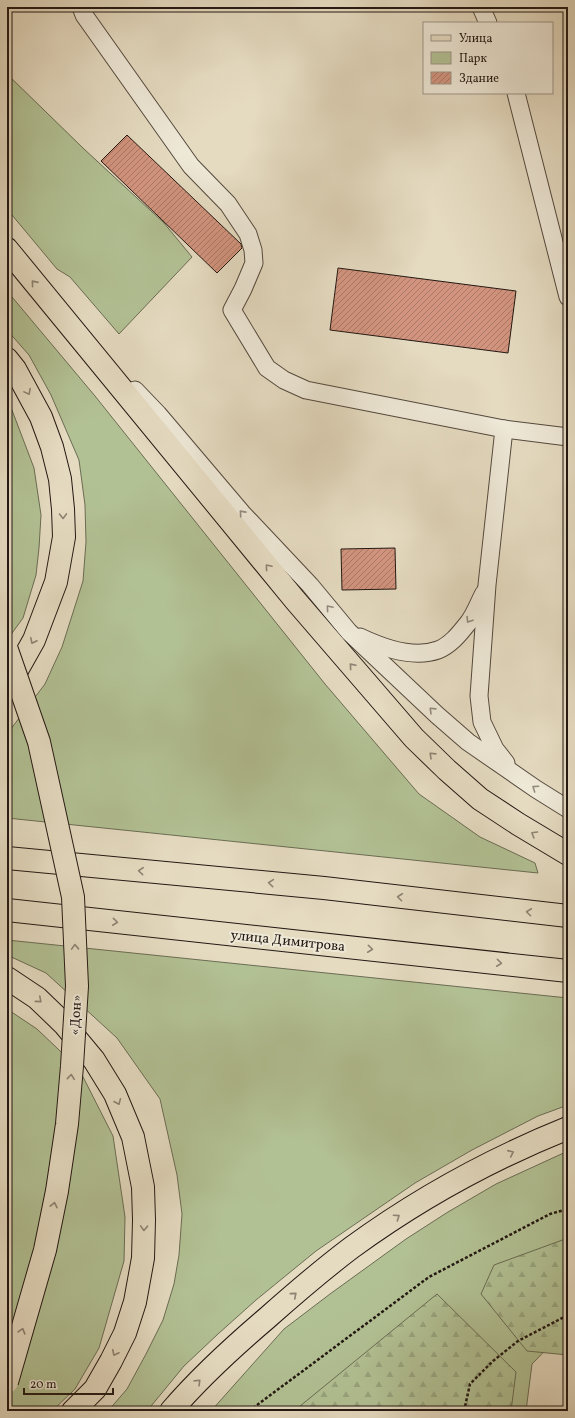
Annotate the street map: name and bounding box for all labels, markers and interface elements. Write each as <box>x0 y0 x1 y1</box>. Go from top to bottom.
legend <box>423 22 553 94</box>
text: Улица <box>459 31 492 47</box>
text: Парк <box>459 51 487 67</box>
text: Здание <box>459 71 499 87</box>
one-way arrow <box>32 280 39 287</box>
one-way arrow <box>23 388 30 395</box>
one-way arrow <box>239 510 246 517</box>
one-way arrow <box>59 513 68 519</box>
one-way arrow <box>265 565 272 572</box>
one-way arrow <box>327 606 334 613</box>
one-way arrow <box>467 616 474 623</box>
one-way arrow <box>30 637 38 644</box>
one-way arrow <box>349 664 356 671</box>
one-way arrow <box>429 707 436 714</box>
one-way arrow <box>429 752 437 760</box>
one-way arrow <box>532 785 539 793</box>
one-way arrow <box>531 832 539 839</box>
one-way arrow <box>138 866 145 875</box>
one-way arrow <box>268 878 274 887</box>
one-way arrow <box>397 893 403 902</box>
one-way arrow <box>526 908 532 917</box>
one-way arrow <box>112 917 118 926</box>
street label: улица Димитрова <box>230 926 346 957</box>
one-way arrow <box>71 944 79 950</box>
one-way arrow <box>367 945 373 954</box>
one-way arrow <box>496 959 502 968</box>
street label: «Дон» <box>66 994 87 1036</box>
one-way arrow <box>34 996 41 1003</box>
one-way arrow <box>67 1073 76 1080</box>
one-way arrow <box>113 1097 121 1105</box>
one-way arrow <box>506 1150 514 1158</box>
one-way arrow <box>49 1202 58 1208</box>
one-way arrow <box>393 1215 400 1222</box>
one-way arrow <box>140 1225 148 1231</box>
one-way arrow <box>289 1292 296 1299</box>
one-way arrow <box>17 1328 26 1335</box>
one-way arrow <box>112 1349 120 1356</box>
scale bar <box>24 1370 113 1396</box>
text: 20 m <box>30 1377 57 1393</box>
one-way arrow <box>193 1379 201 1387</box>

